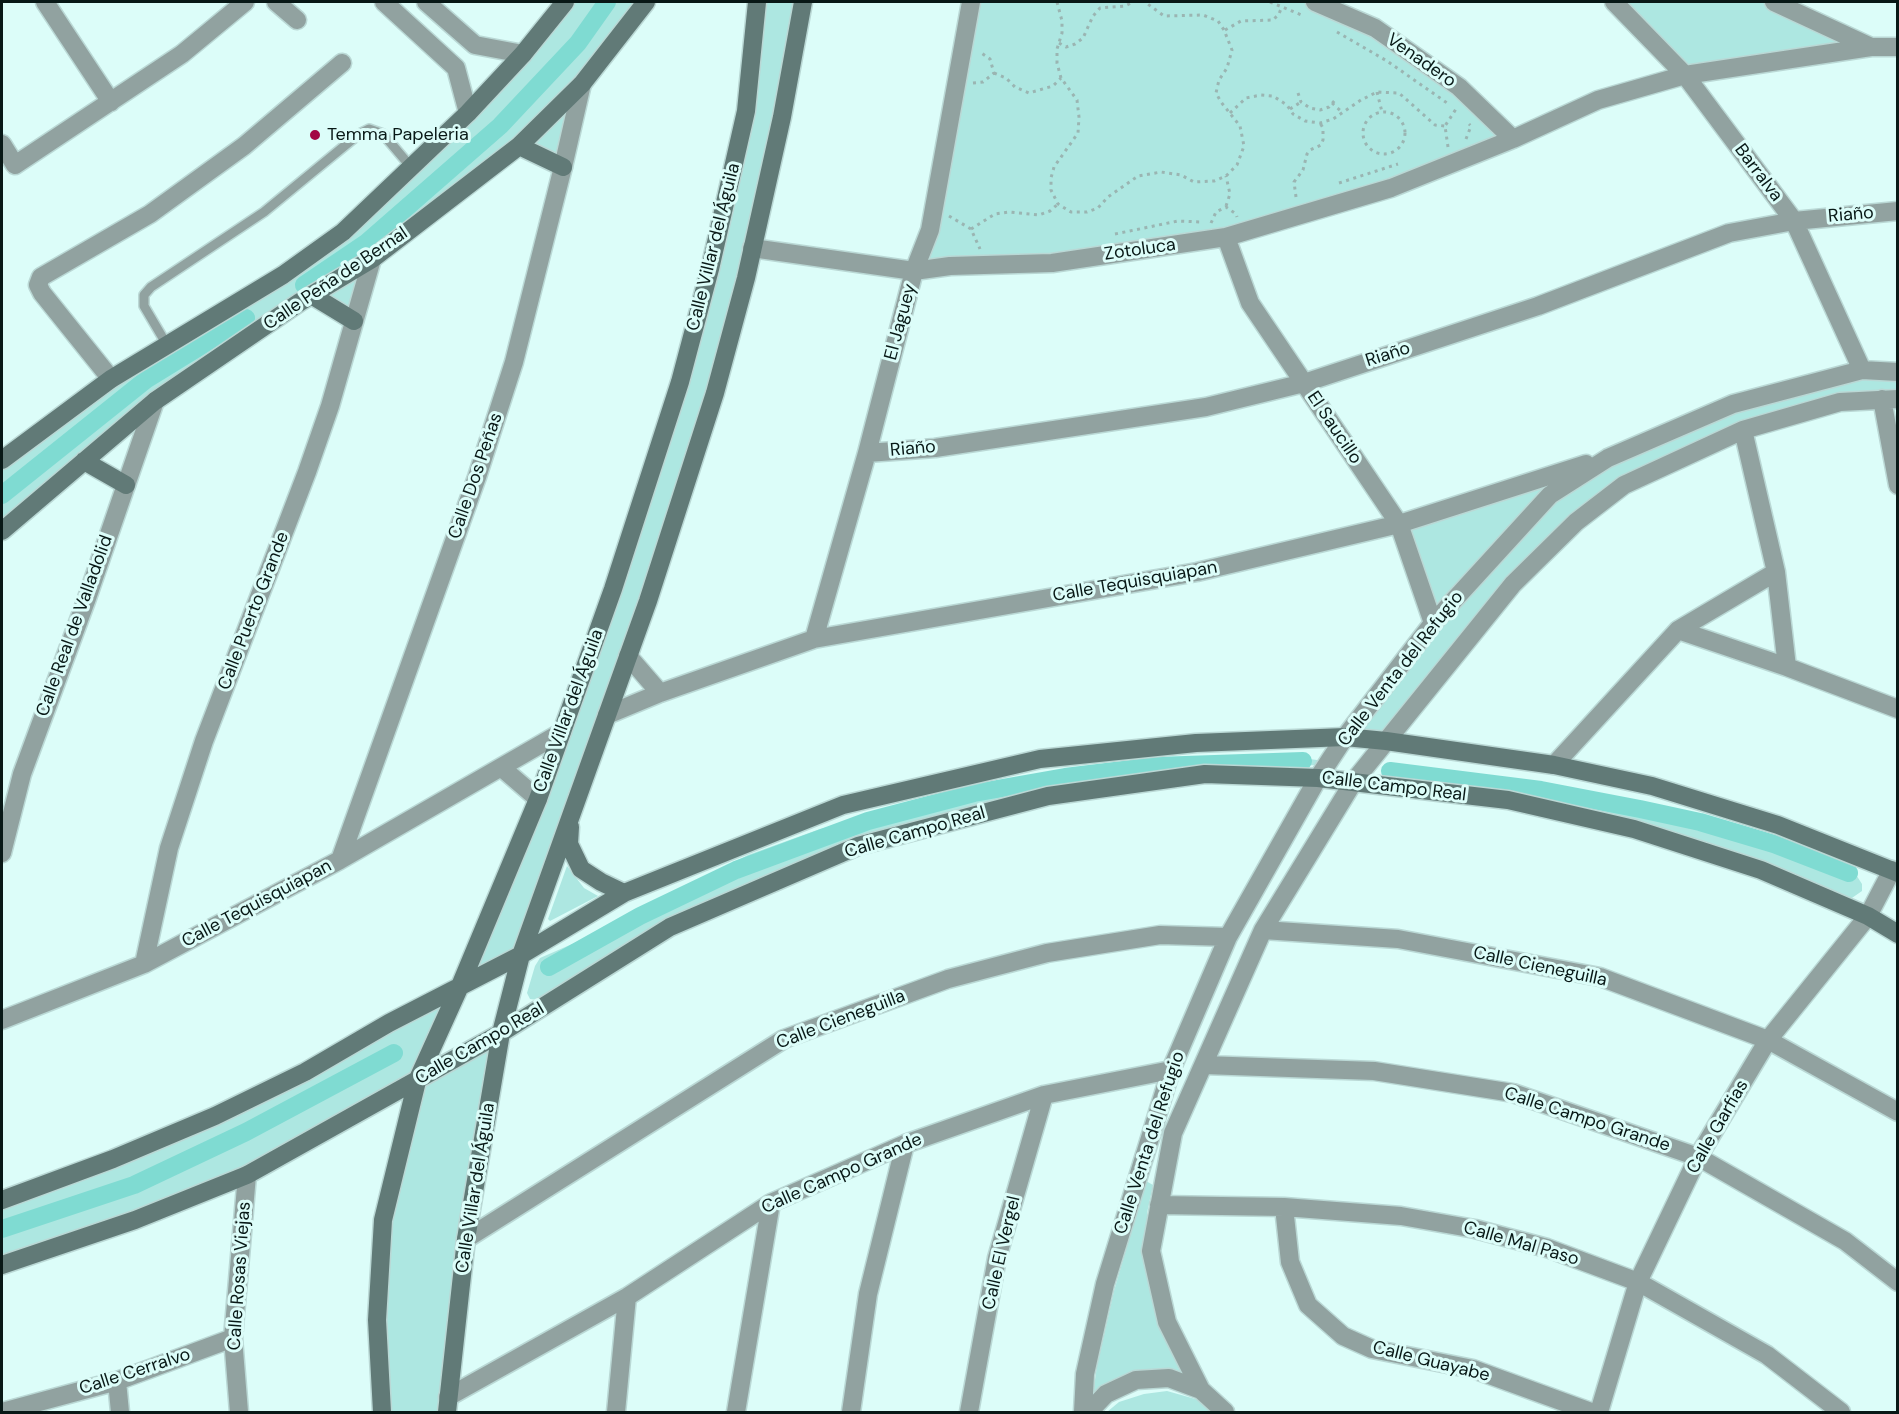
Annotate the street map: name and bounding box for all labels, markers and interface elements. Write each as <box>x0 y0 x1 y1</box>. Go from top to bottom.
street label: Venadero <box>1382 29 1460 93</box>
place label: Temma Papeleria <box>327 124 469 146</box>
marker: Temma Papeleria <box>308 128 322 142</box>
street label: Barralva <box>1729 140 1787 206</box>
street label: Calle Villar del Águila <box>683 161 745 333</box>
street label: Riaño <box>1827 202 1875 228</box>
street label: Calle Peña de Bernal <box>260 223 412 335</box>
street label: Zotoluca <box>1103 234 1177 266</box>
street label: El Jaguey <box>880 282 922 362</box>
street label: Riaño <box>1363 338 1413 372</box>
street label: El Saucillo <box>1302 388 1366 468</box>
street label: Calle Dos Peñas <box>444 410 508 542</box>
street label: Riaño <box>889 436 937 462</box>
street label: Calle Puerto Grande <box>214 529 294 693</box>
street label: Calle Real de Valladolid <box>32 532 118 720</box>
street label: Calle Tequisquiapan <box>1051 557 1219 607</box>
street label: Calle Venta del Refugio <box>1334 587 1468 751</box>
street label: Calle Villar del Águila <box>529 626 609 796</box>
street label: Calle Campo Real <box>1321 767 1467 807</box>
street label: Calle Campo Real <box>842 803 988 863</box>
street label: Calle Tequisquiapan <box>178 855 336 953</box>
street label: Calle Cieneguilla <box>1471 942 1609 992</box>
street label: Calle Cieneguilla <box>774 986 908 1054</box>
street label: Calle Campo Real <box>412 998 548 1090</box>
street label: Calle Venta del Refugio <box>1110 1049 1190 1237</box>
street label: Calle Garfias <box>1682 1076 1754 1178</box>
street label: Calle Campo Grande <box>1501 1083 1673 1157</box>
street label: Calle Villar del Águila <box>452 1101 500 1275</box>
street label: Calle Campo Grande <box>759 1129 925 1219</box>
street label: Calle El Vergel <box>978 1194 1026 1312</box>
street label: Calle Rosas Viejas <box>224 1201 256 1351</box>
street label: Calle Mal Paso <box>1461 1217 1581 1271</box>
street label: Calle Guayabe <box>1370 1337 1492 1387</box>
street label: Calle Cerralvo <box>77 1344 193 1400</box>

